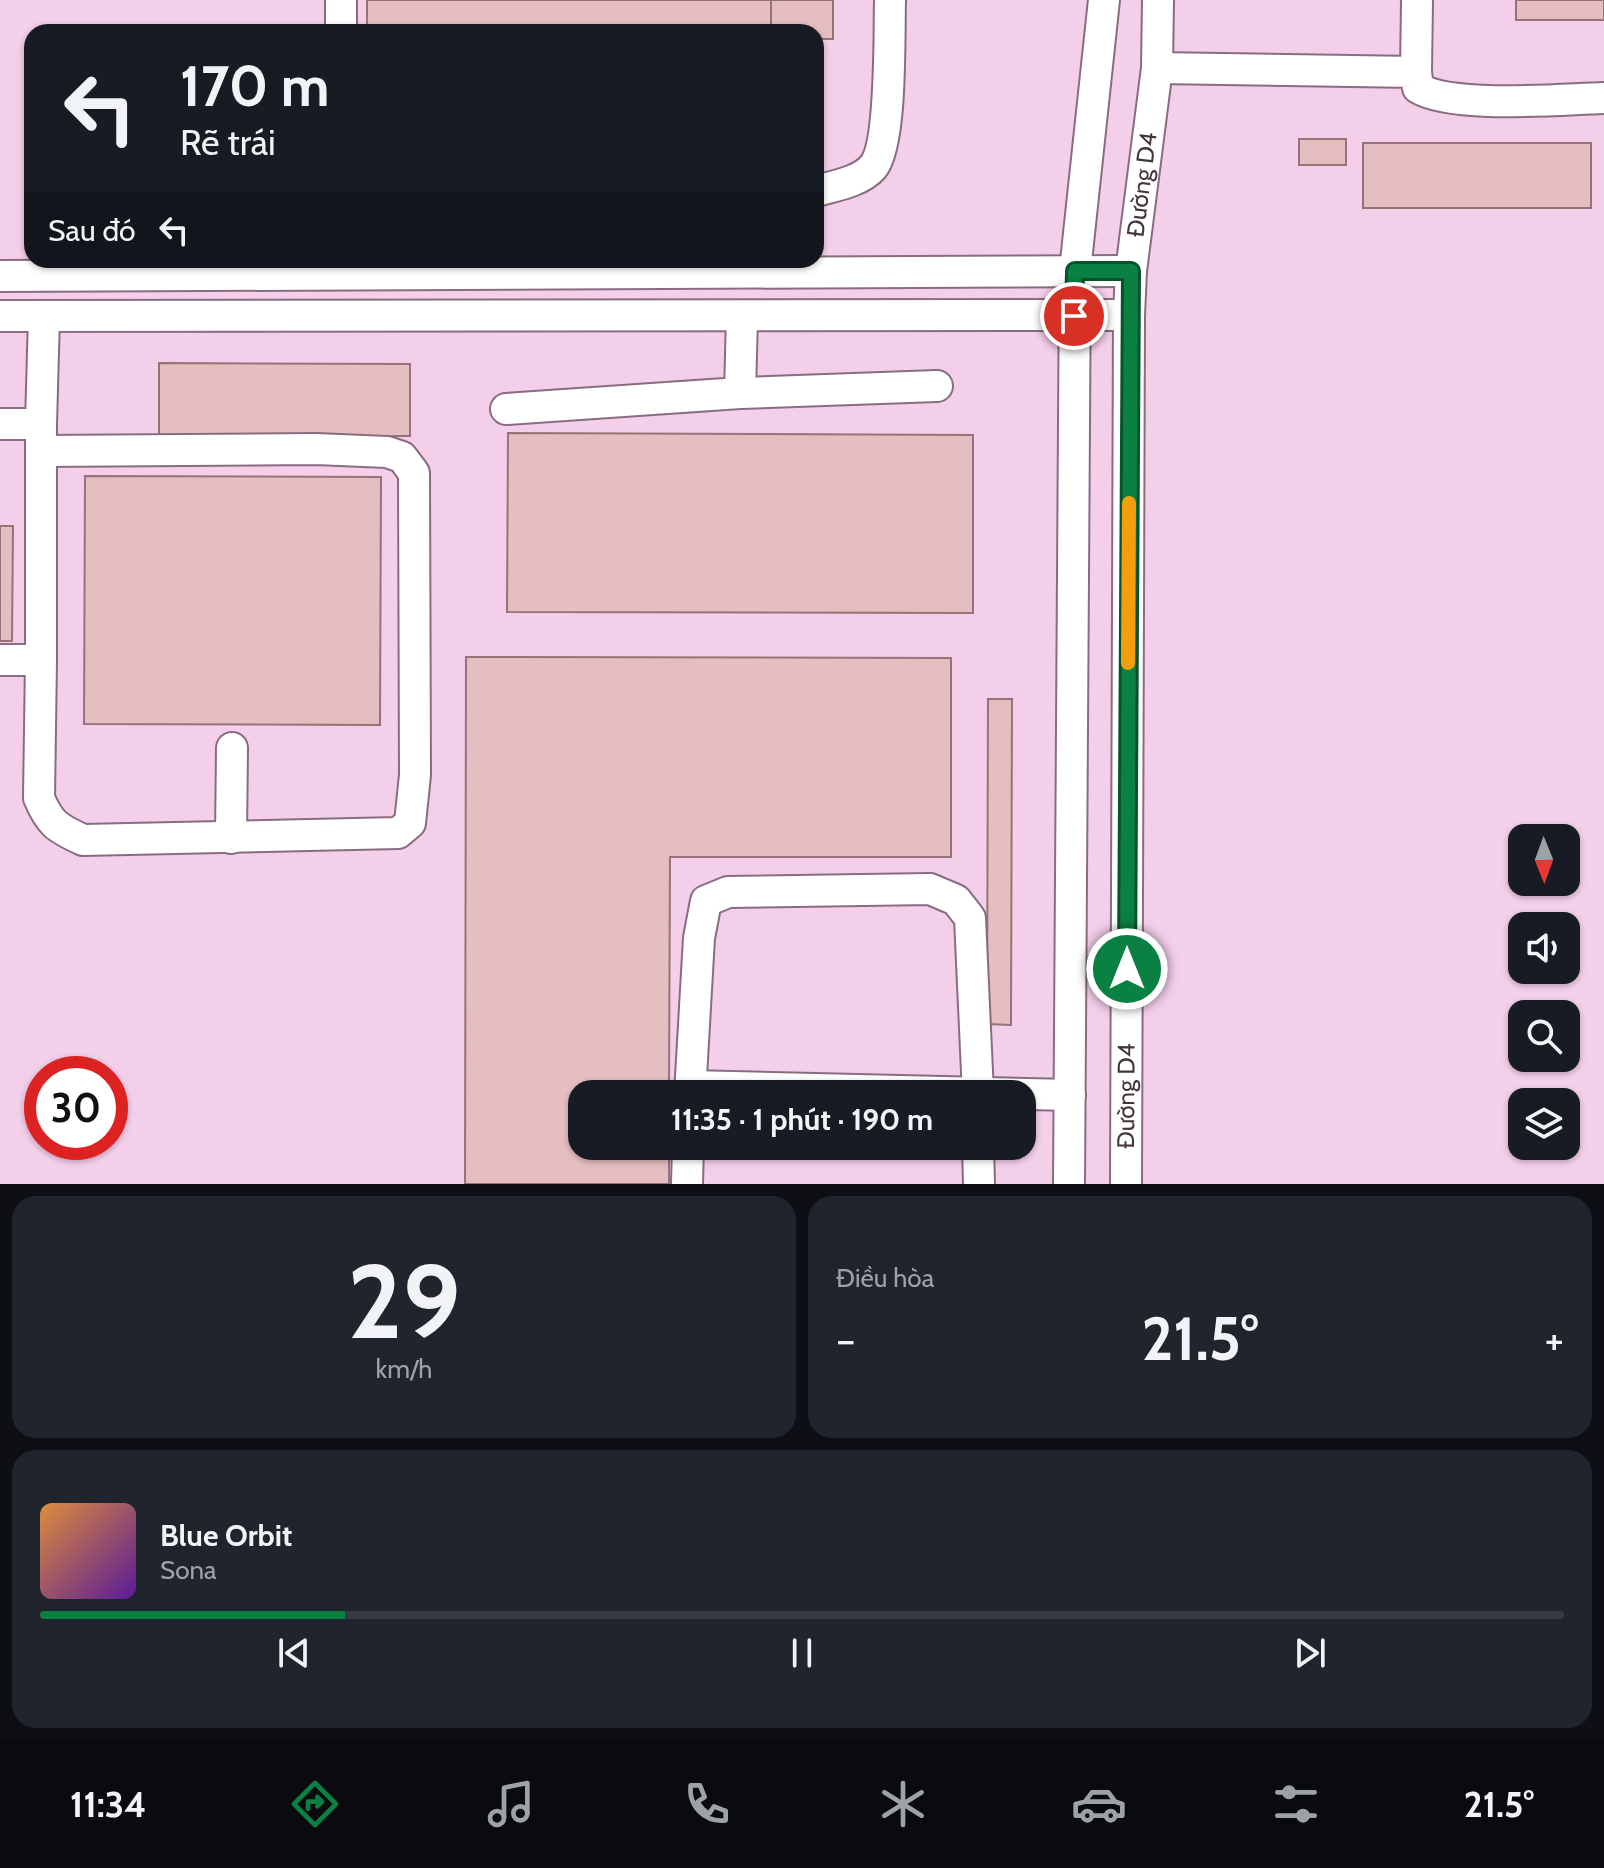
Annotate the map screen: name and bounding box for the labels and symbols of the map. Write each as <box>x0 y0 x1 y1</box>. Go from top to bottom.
street label: Đường D4 <box>1120 130 1163 239</box>
pin <box>1040 282 1108 350</box>
north arrow <box>1508 824 1580 896</box>
position arrow <box>1085 927 1169 1011</box>
street label: Đường D4 <box>1111 1043 1140 1149</box>
speed limit sign: 30 <box>24 1056 128 1160</box>

